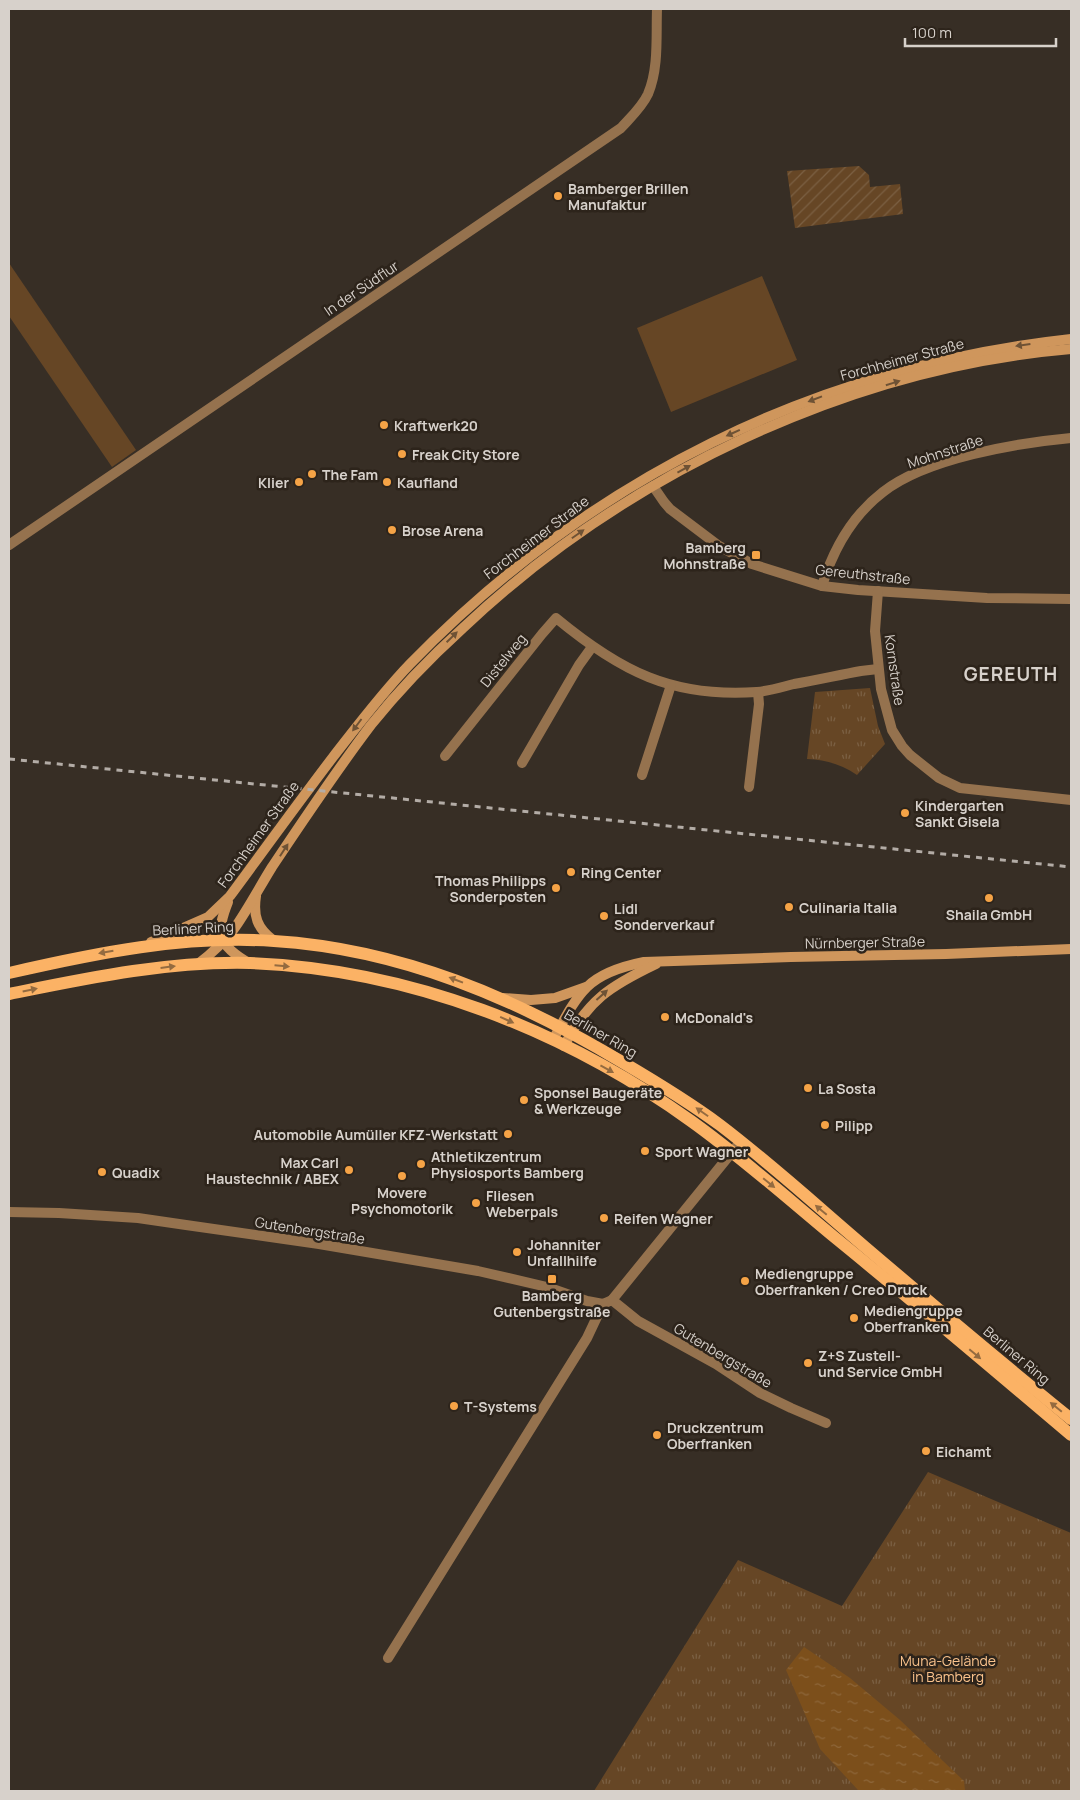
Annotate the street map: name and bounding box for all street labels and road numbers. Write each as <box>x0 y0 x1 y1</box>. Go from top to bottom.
street label: In der Südflur <box>320 256 402 320</box>
street label: Forchheimer Straße <box>838 333 966 385</box>
street label: Mohnstraße <box>905 430 985 472</box>
street label: Forchheimer Straße <box>480 491 592 583</box>
street label: Gereuthstraße <box>815 560 911 588</box>
street label: Distelweg <box>476 629 530 691</box>
street label: Kornstraße <box>881 633 909 707</box>
street label: Forchheimer Straße <box>213 777 303 891</box>
street label: Berliner Ring <box>152 916 234 940</box>
street label: Nürnberger Straße <box>805 931 925 953</box>
street label: Berliner Ring <box>561 1004 641 1062</box>
street label: Gutenbergstraße <box>254 1212 366 1248</box>
street label: Gutenbergstraße <box>670 1318 776 1392</box>
street label: Berliner Ring <box>980 1322 1054 1388</box>

